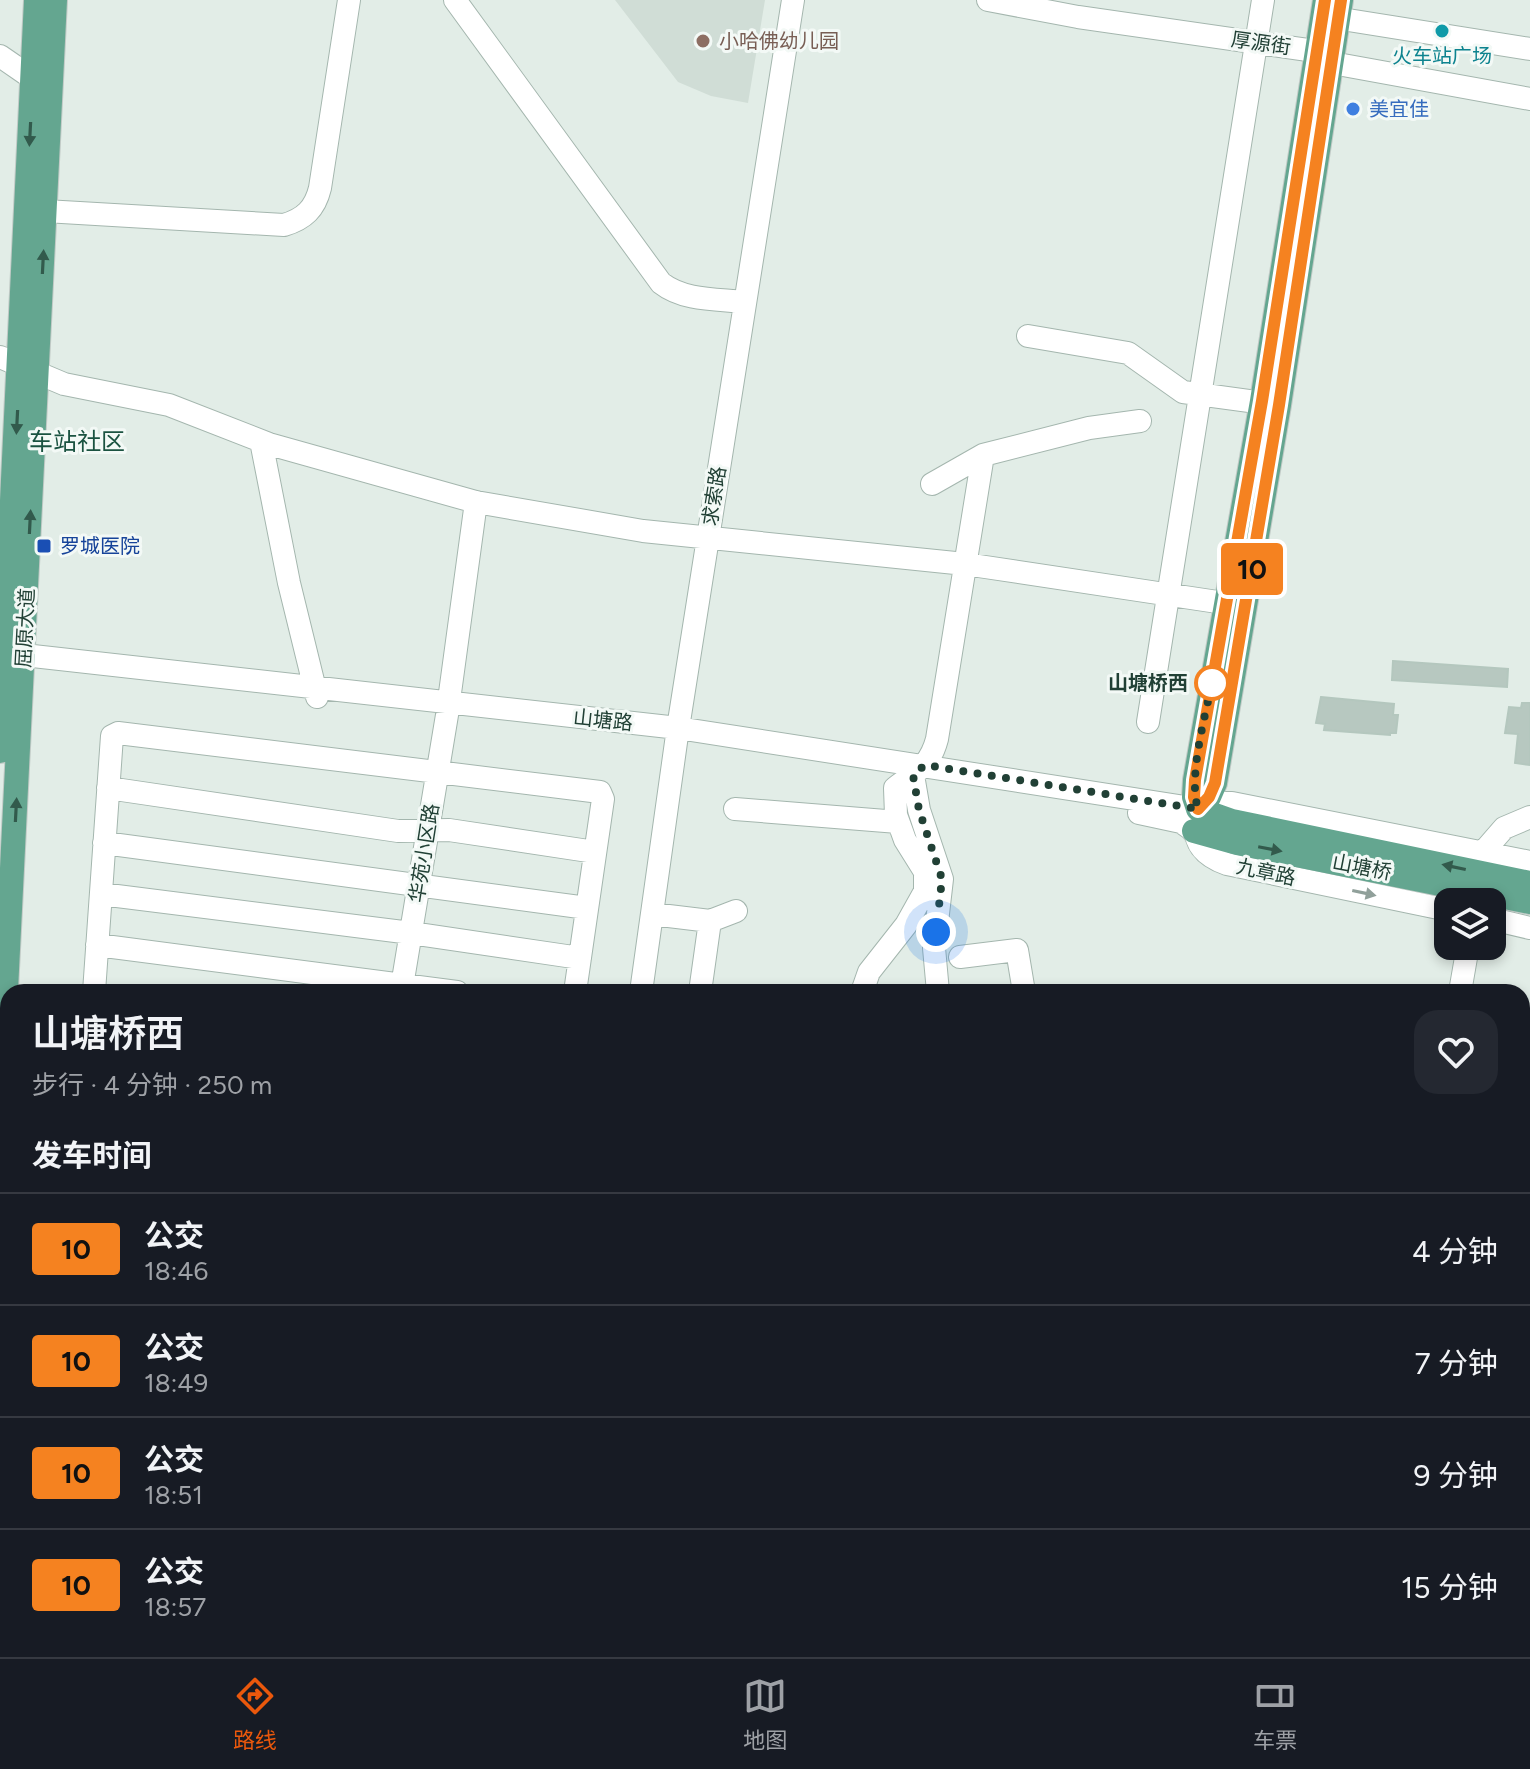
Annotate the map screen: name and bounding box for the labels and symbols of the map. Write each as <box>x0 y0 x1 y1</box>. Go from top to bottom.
marker: 火车站广场 <box>1433 22 1451 40</box>
street label: 厚源街 <box>1230 27 1292 59</box>
place label: 小哈佛幼儿园 <box>719 29 839 53</box>
marker: 小哈佛幼儿园 <box>694 32 712 50</box>
place label: 火车站广场 <box>1392 44 1492 68</box>
place label: 美宜佳 <box>1369 97 1429 121</box>
marker: 美宜佳 <box>1344 100 1362 118</box>
one-way arrow <box>23 122 36 147</box>
one-way arrow <box>36 249 49 274</box>
one-way arrow <box>10 410 23 435</box>
district label: 车站社区 <box>29 427 125 456</box>
street label: 求索路 <box>697 464 731 528</box>
one-way arrow <box>24 509 37 534</box>
place label: 罗城医院 <box>60 534 140 558</box>
marker: 罗城医院 <box>35 537 53 555</box>
line badge: 10 <box>1216 543 1288 595</box>
street label: 屈原大道 <box>11 587 39 669</box>
marker: 山塘桥西 <box>1195 666 1229 700</box>
place label: 山塘桥西 <box>1108 671 1188 695</box>
street label: 山塘路 <box>572 705 634 735</box>
one-way arrow <box>9 797 22 822</box>
street label: 华苑小区路 <box>404 802 444 904</box>
one-way arrow <box>1258 843 1283 856</box>
street label: 山塘桥 <box>1330 849 1394 885</box>
street label: 九章路 <box>1234 854 1298 890</box>
one-way arrow <box>1441 860 1466 873</box>
one-way arrow <box>1352 887 1377 899</box>
your location <box>916 912 956 952</box>

